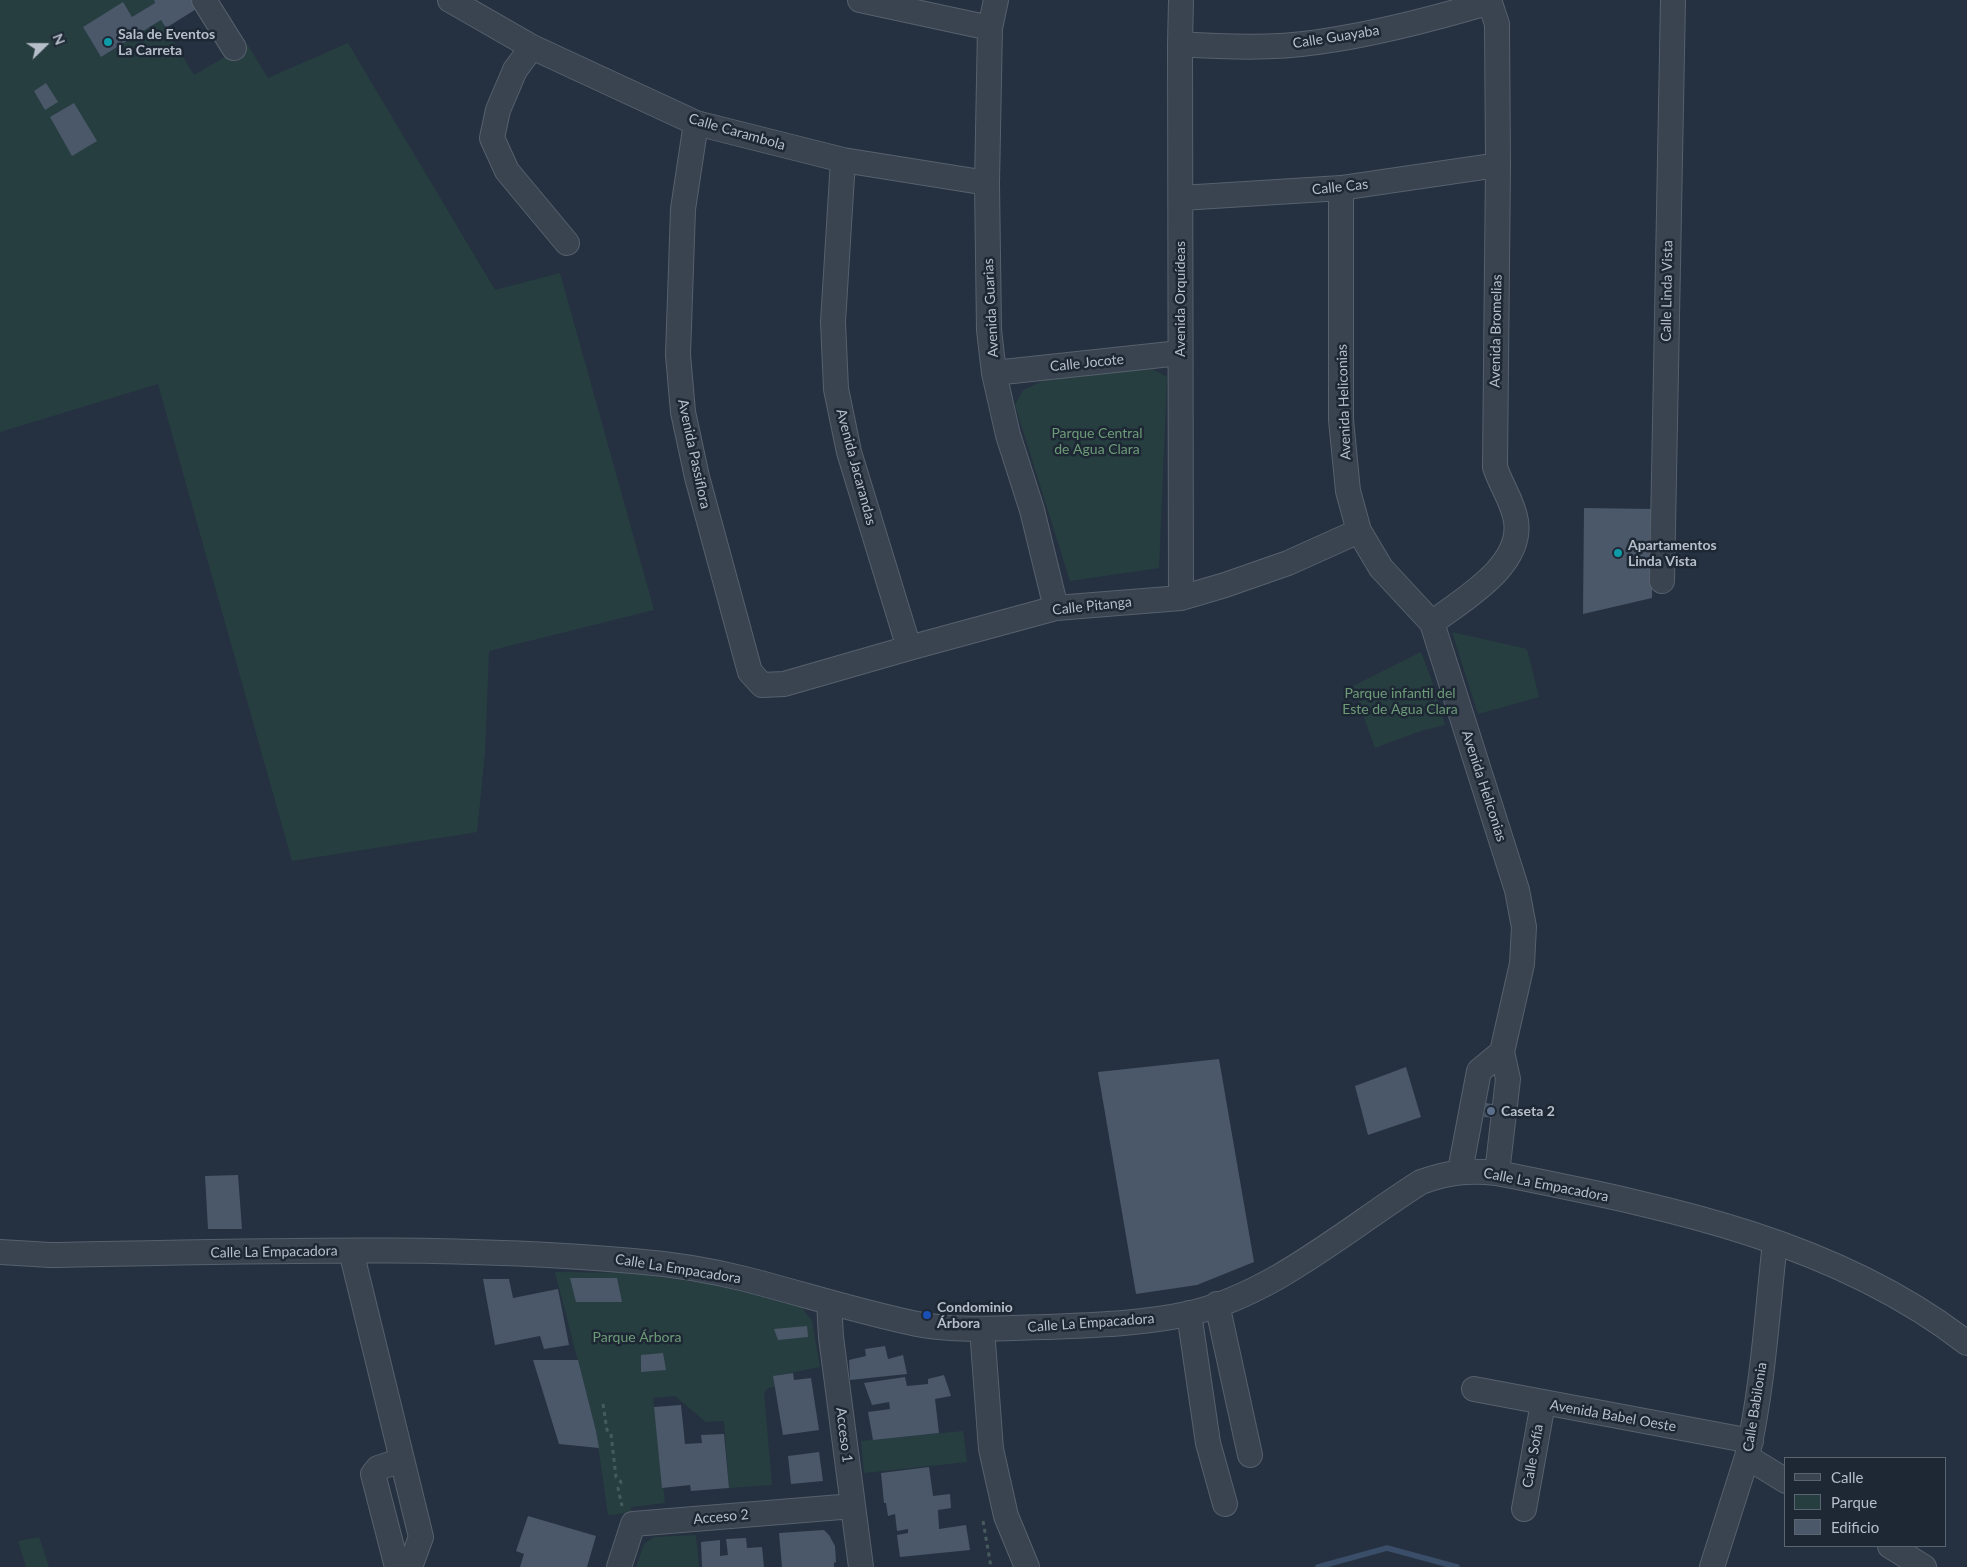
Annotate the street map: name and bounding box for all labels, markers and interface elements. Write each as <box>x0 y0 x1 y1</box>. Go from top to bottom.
north arrow <box>20 20 70 70</box>
street label: Calle Guayaba <box>1292 22 1380 52</box>
place label: Sala de Eventos La Carreta <box>118 26 215 58</box>
text: N <box>49 31 69 47</box>
marker: Sala de Eventos La Carreta <box>102 36 114 48</box>
street label: Calle Carambola <box>687 110 787 154</box>
street label: Calle Cas <box>1311 176 1369 198</box>
street label: Calle Linda Vista <box>1658 240 1676 342</box>
street label: Avenida Orquídeas <box>1172 241 1188 357</box>
street label: Avenida Guarias <box>980 258 1002 358</box>
street label: Avenida Bromelias <box>1487 274 1505 388</box>
street label: Avenida Heliconias <box>1334 344 1354 460</box>
street label: Calle Jocote <box>1049 351 1125 375</box>
street label: Avenida Passiflora <box>674 398 714 510</box>
street label: Avenida Jacarandas <box>832 407 880 527</box>
park label: Parque Central de Agua Clara <box>1051 425 1143 458</box>
place label: Apartamentos Linda Vista <box>1628 537 1717 570</box>
marker: Apartamentos Linda Vista <box>1612 547 1624 559</box>
street label: Calle Pitanga <box>1052 593 1132 619</box>
park label: Parque infantil del Este de Agua Clara <box>1342 685 1458 718</box>
street label: Avenida Heliconias <box>1458 728 1510 844</box>
place label: Caseta 2 <box>1501 1103 1555 1119</box>
marker: Caseta 2 <box>1485 1105 1497 1117</box>
street label: Calle La Empacadora <box>1482 1165 1610 1205</box>
street label: Calle La Empacadora <box>210 1242 338 1262</box>
street label: Calle La Empacadora <box>614 1251 742 1287</box>
place label: Condominio Árbora <box>937 1299 1013 1331</box>
marker: Condominio Árbora <box>921 1309 933 1321</box>
street label: Calle La Empacadora <box>1027 1310 1155 1336</box>
park label: Parque Árbora <box>593 1329 681 1345</box>
street label: Calle Babilonia <box>1740 1361 1770 1453</box>
street label: Avenida Babel Oeste <box>1549 1397 1677 1435</box>
street label: Acceso 1 <box>832 1406 856 1464</box>
street label: Calle Sofía <box>1519 1423 1547 1489</box>
legend <box>1784 1457 1947 1547</box>
text: Calle <box>1831 1468 1863 1486</box>
text: Parque <box>1831 1493 1877 1511</box>
street label: Acceso 2 <box>693 1506 749 1528</box>
text: Edificio <box>1831 1518 1879 1536</box>

